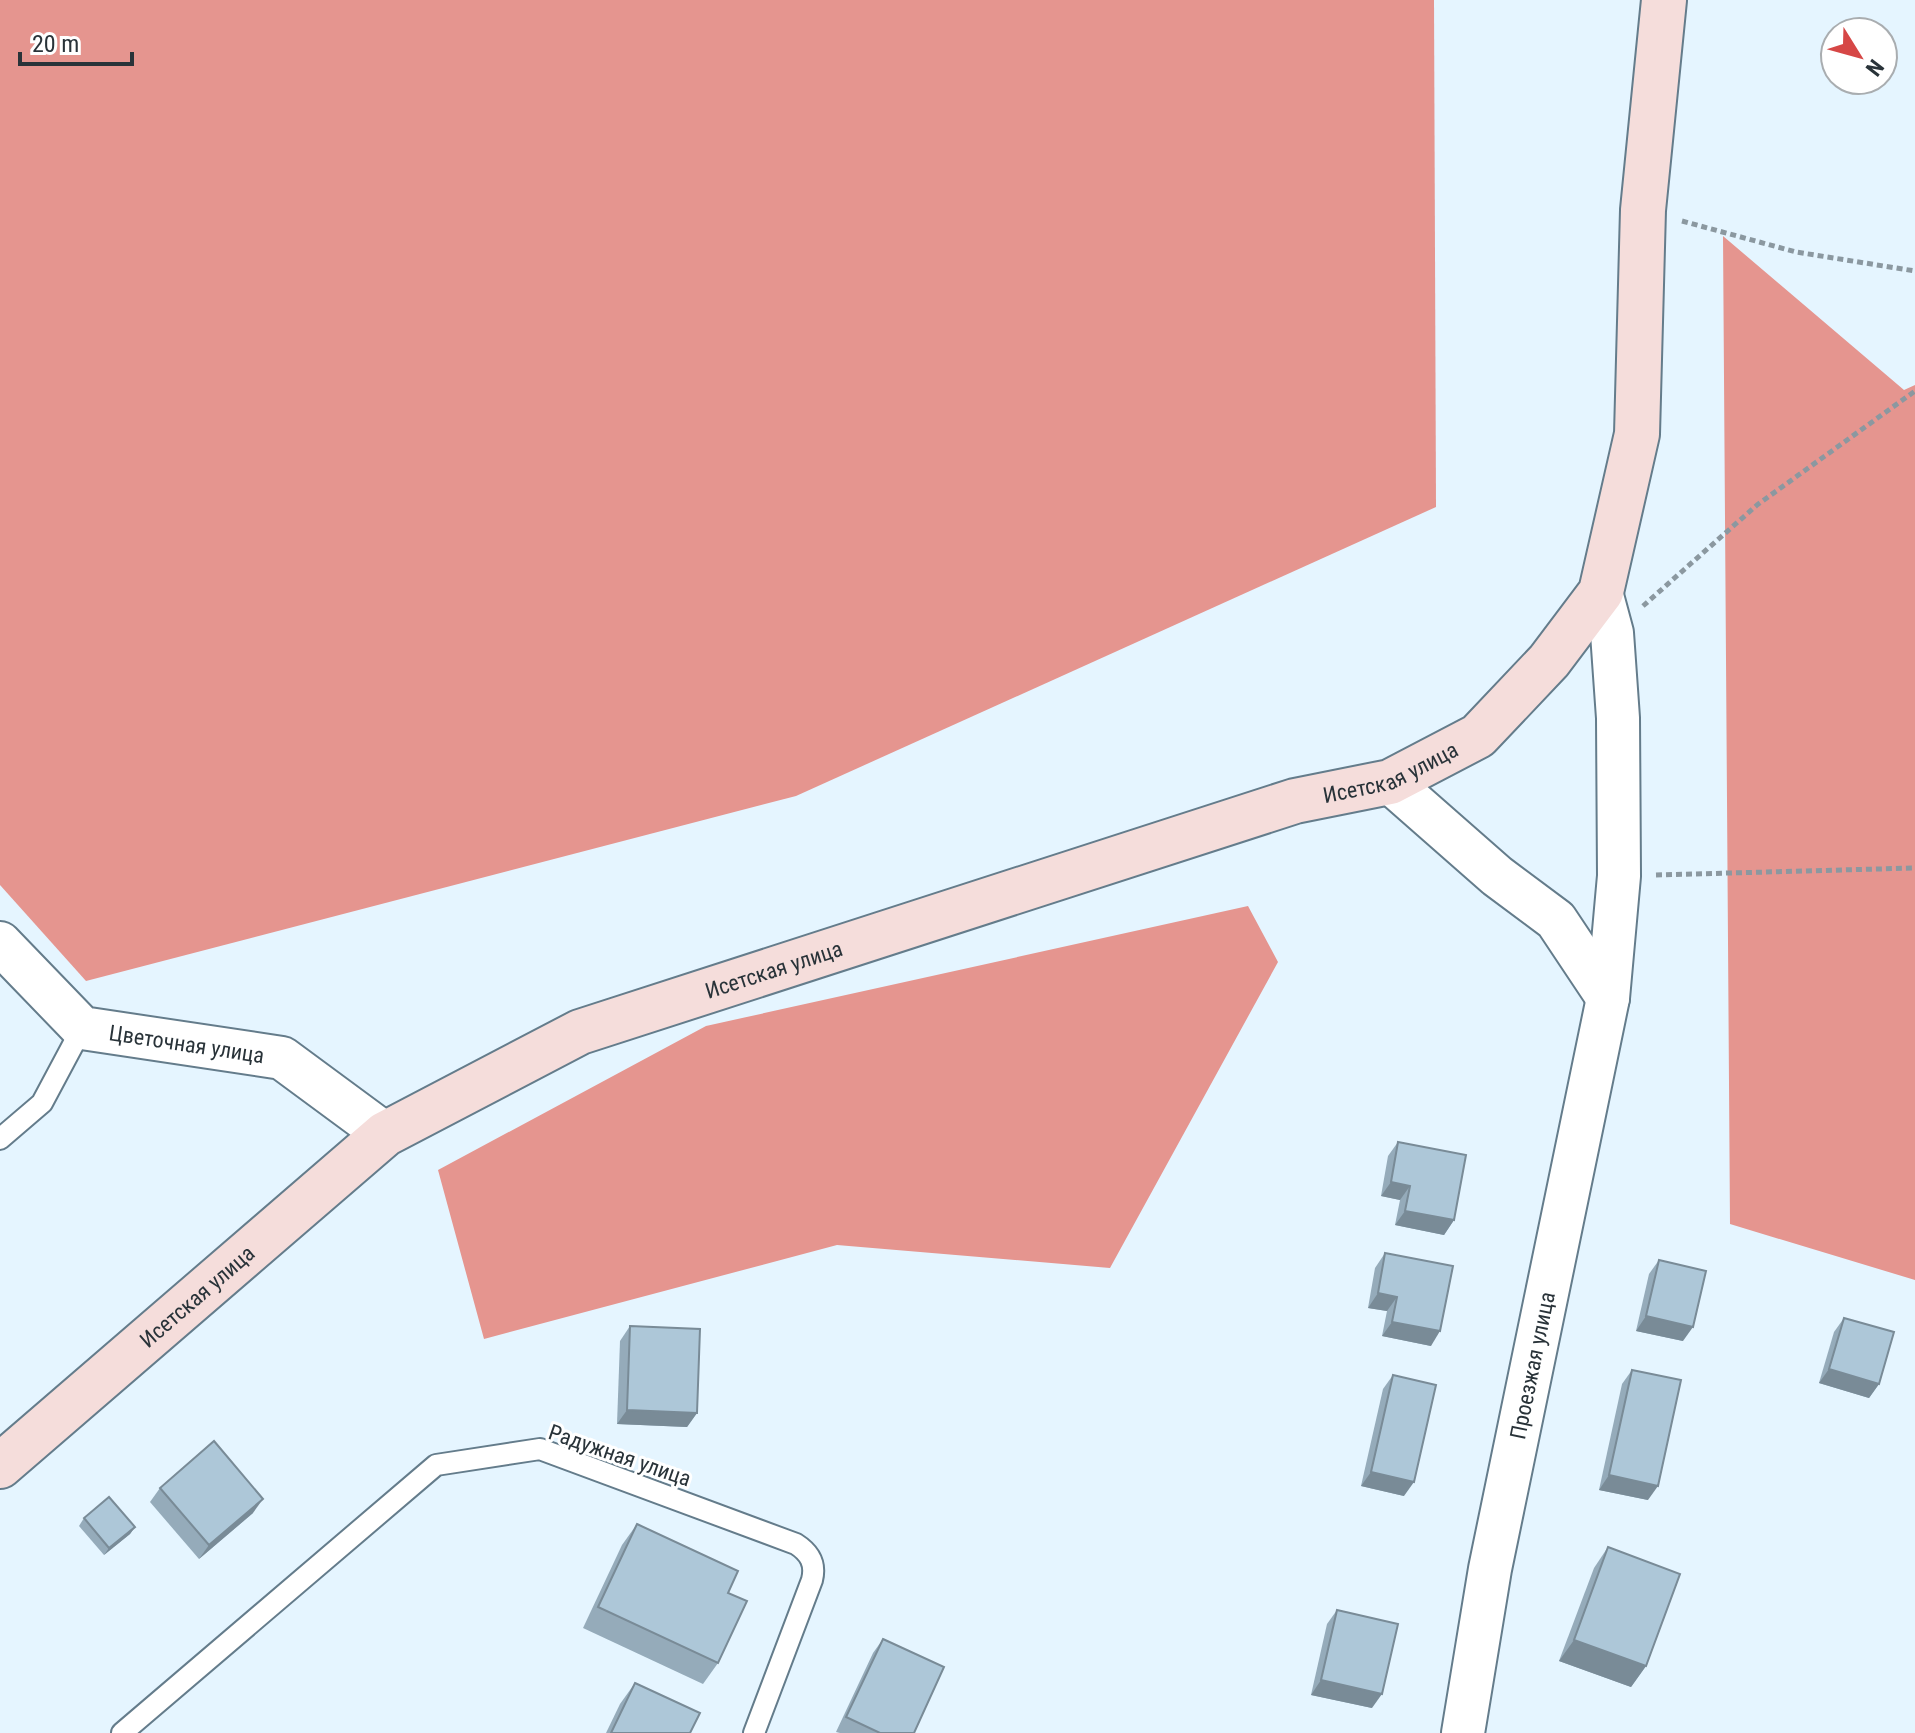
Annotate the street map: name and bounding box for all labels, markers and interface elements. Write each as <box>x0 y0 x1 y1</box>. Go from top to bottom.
scale bar <box>20 16 132 66</box>
north arrow <box>1819 16 1899 96</box>
text: 20 m <box>32 30 79 58</box>
text: N <box>1861 55 1889 81</box>
street label: Исетская улица <box>1321 737 1462 808</box>
street label: Исетская улица <box>702 936 846 1004</box>
street label: Цветочная улица <box>107 1020 266 1068</box>
street label: Исетская улица <box>135 1240 259 1353</box>
street label: Проезжая улица <box>1505 1290 1560 1441</box>
street label: Радужная улица <box>545 1419 694 1492</box>

